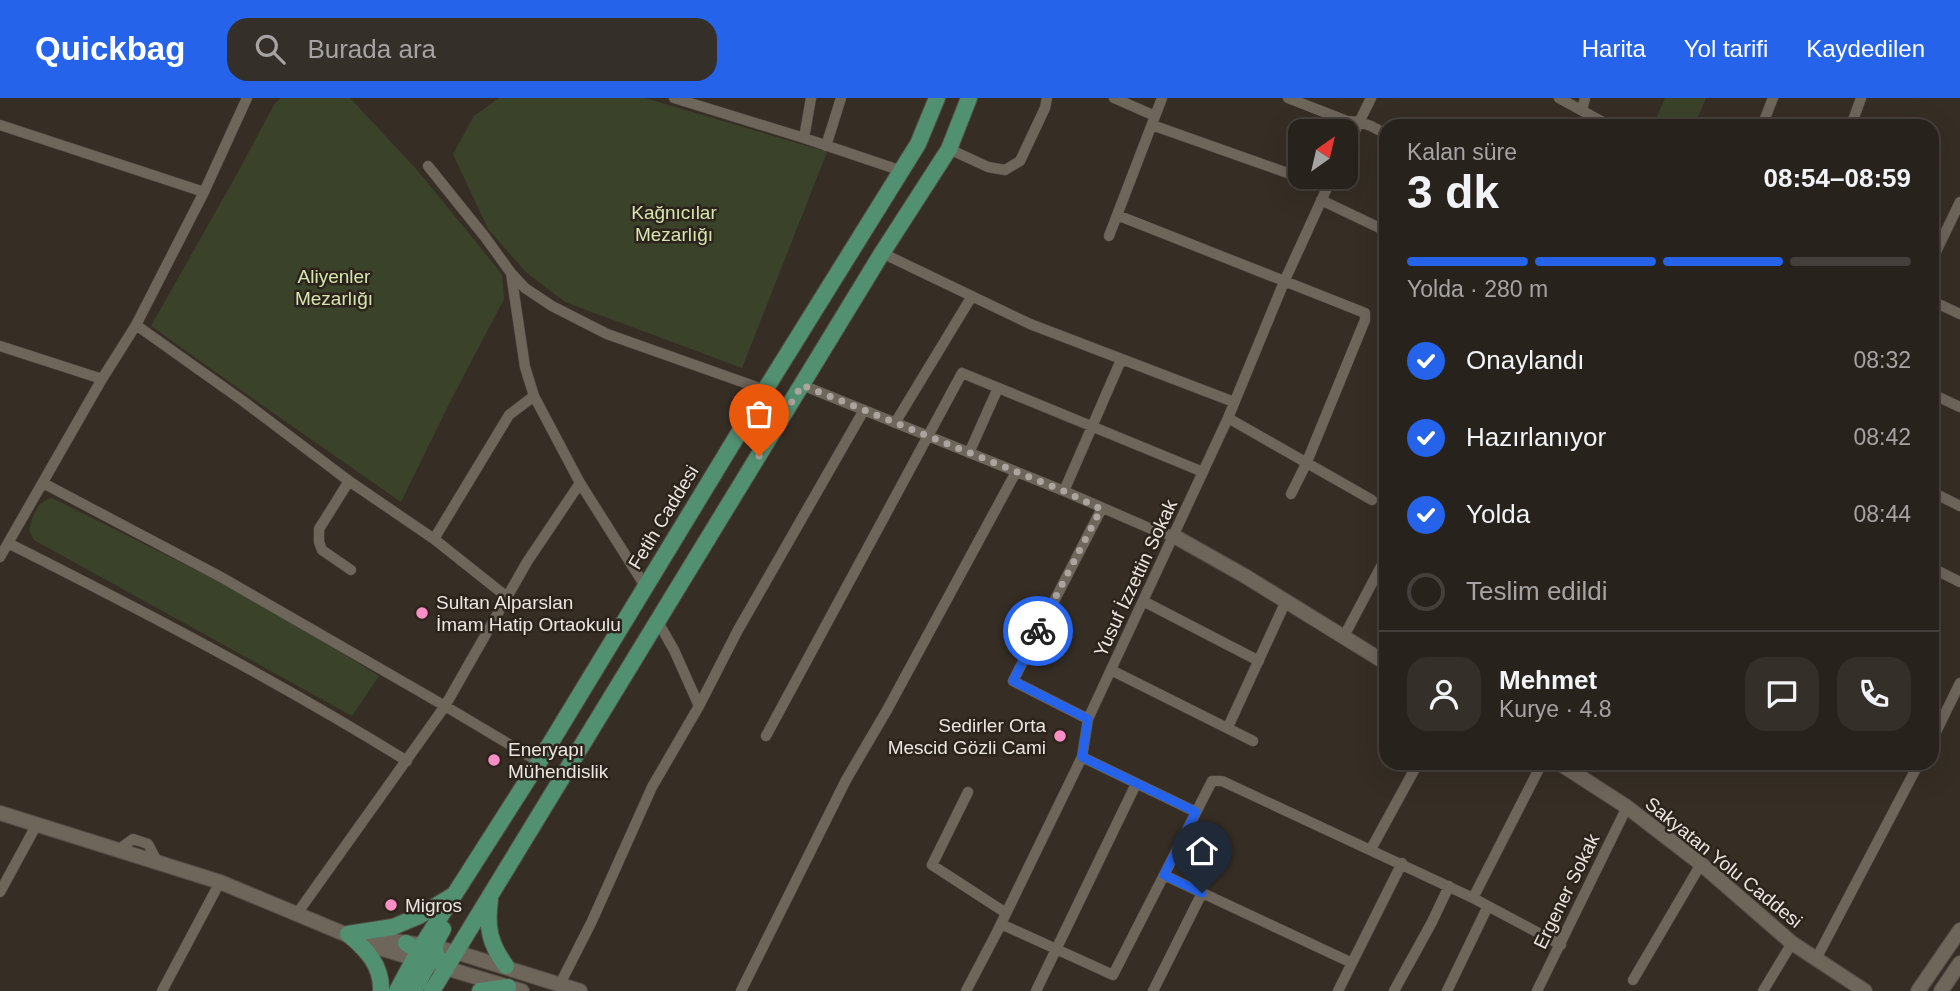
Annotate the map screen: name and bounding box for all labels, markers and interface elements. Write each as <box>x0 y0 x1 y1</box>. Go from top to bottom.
search box <box>227 18 717 81</box>
text: Quickbag <box>35 30 185 67</box>
icon: search <box>251 30 289 68</box>
text: Burada ara <box>307 34 436 64</box>
text: Harita <box>1582 35 1646 62</box>
text: Yol tarifi <box>1684 35 1768 62</box>
text: Kaydedilen <box>1806 35 1925 62</box>
north arrow <box>1288 119 1358 189</box>
map controls <box>1288 119 1358 189</box>
text: Kalan süre <box>1407 139 1517 165</box>
text: 08:54–08:59 <box>1764 163 1911 193</box>
text: 3 dk <box>1407 166 1499 218</box>
park label: Kağnıcılar Mezarlığı <box>631 202 717 245</box>
park label: Aliyenler Mezarlığı <box>295 266 373 309</box>
text: Yolda · 280 m <box>1407 276 1548 302</box>
icon: check <box>1407 342 1445 380</box>
text: Onaylandı <box>1466 345 1585 375</box>
text: 08:32 <box>1853 347 1911 373</box>
pin <box>729 384 789 456</box>
icon: bag <box>740 395 778 433</box>
icon: check <box>1407 419 1445 457</box>
text: Hazırlanıyor <box>1466 422 1606 452</box>
text: 08:42 <box>1853 424 1911 450</box>
street label: Fetih Caddesi <box>624 462 703 573</box>
street label: Yusuf İzzettin Sokak <box>1090 496 1181 660</box>
icon: check <box>1407 496 1445 534</box>
text: Yolda <box>1466 499 1530 529</box>
text: 08:44 <box>1853 501 1911 527</box>
text: Teslim edildi <box>1466 576 1608 606</box>
place label: Sultan Alparslan İmam Hatip Ortaokulu <box>436 592 621 635</box>
courier <box>1003 596 1073 666</box>
marker: Sultan Alparslan İmam Hatip Ortaokulu <box>414 605 430 621</box>
icon: bike <box>1019 612 1057 650</box>
button: person <box>1407 657 1481 731</box>
button: chat <box>1745 657 1819 731</box>
button: phone <box>1837 657 1911 731</box>
text: Mehmet <box>1499 665 1597 695</box>
text: Kurye · 4.8 <box>1499 696 1612 722</box>
place label: Sedirler Orta Mescid Gözli Cami <box>888 715 1046 758</box>
marker: Sedirler Orta Mescid Gözli Cami <box>1052 728 1068 744</box>
place label: Eneryapı Mühendislik <box>508 739 609 782</box>
marker: Eneryapı Mühendislik <box>486 752 502 768</box>
street label: Sakyatan Yolu Caddesi <box>1641 793 1806 932</box>
pin <box>1172 821 1232 893</box>
street label: Ergener Sokak <box>1529 830 1604 952</box>
icon: home <box>1183 832 1221 870</box>
place label: Migros <box>405 895 462 916</box>
marker: Migros <box>383 897 399 913</box>

